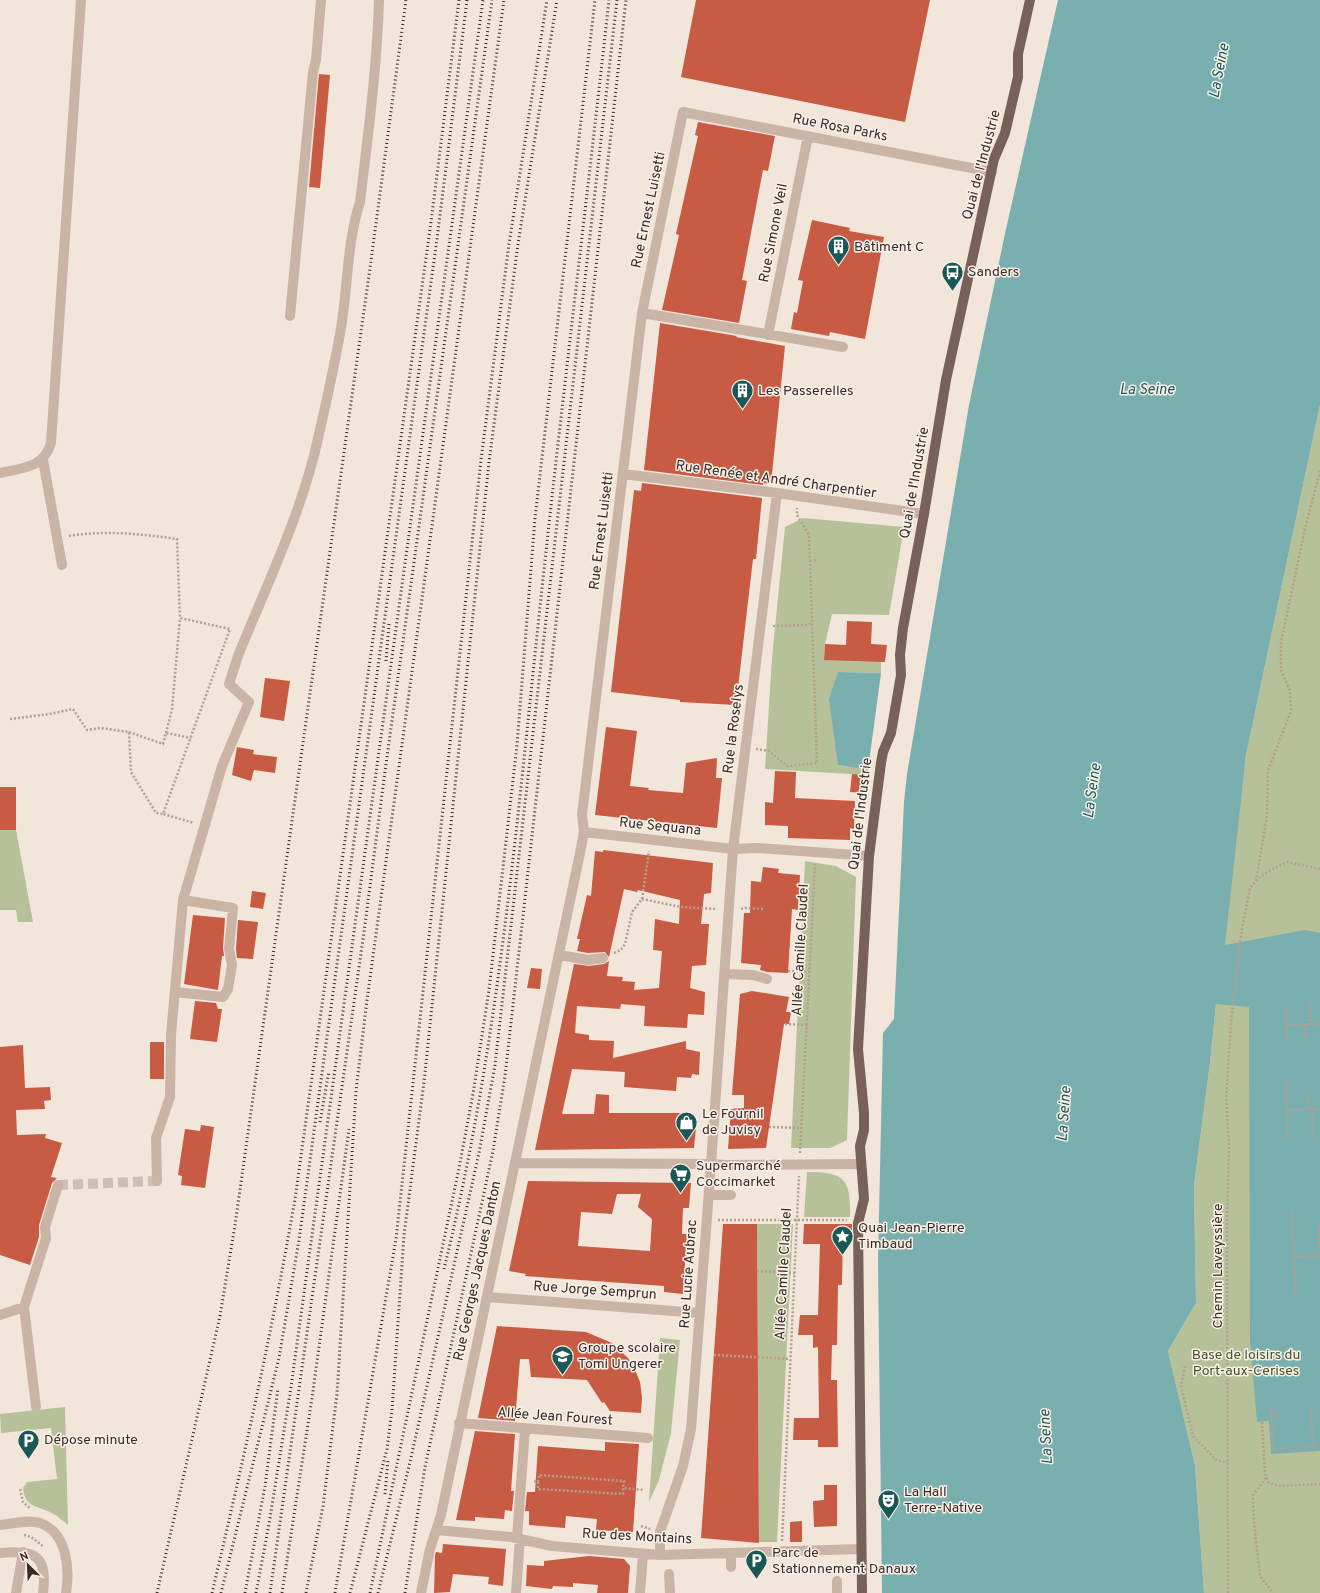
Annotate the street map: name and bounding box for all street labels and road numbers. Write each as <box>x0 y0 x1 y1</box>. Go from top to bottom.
street label: Quai de l'Industrie <box>959 108 1005 222</box>
street label: Rue Rosa Parks <box>791 110 889 146</box>
street label: Rue Ernest Luisetti <box>628 150 670 270</box>
street label: Rue Simone Veil <box>756 182 792 284</box>
street label: Quai de l'Industrie <box>897 426 933 540</box>
street label: Rue Renée et André Charpentier <box>674 457 878 503</box>
street label: Rue Ernest Luisetti <box>586 471 618 591</box>
street label: Rue la Roselys <box>720 683 748 775</box>
street label: Quai de l'Industrie <box>846 757 876 871</box>
street label: Rue Sequana <box>618 814 702 840</box>
street label: Allée Camille Claudel <box>789 883 813 1017</box>
street label: Rue Georges Jacques Danton <box>451 1179 505 1363</box>
street label: Chemin Laveyssière <box>1210 1204 1227 1328</box>
street label: Allée Camille Claudel <box>772 1207 796 1341</box>
street label: Rue Lucie Aubrac <box>677 1219 701 1329</box>
street label: Rue Jorge Semprun <box>533 1278 657 1304</box>
street label: Allée Jean Fourest <box>497 1404 613 1430</box>
street label: Rue des Montains <box>582 1526 692 1548</box>

